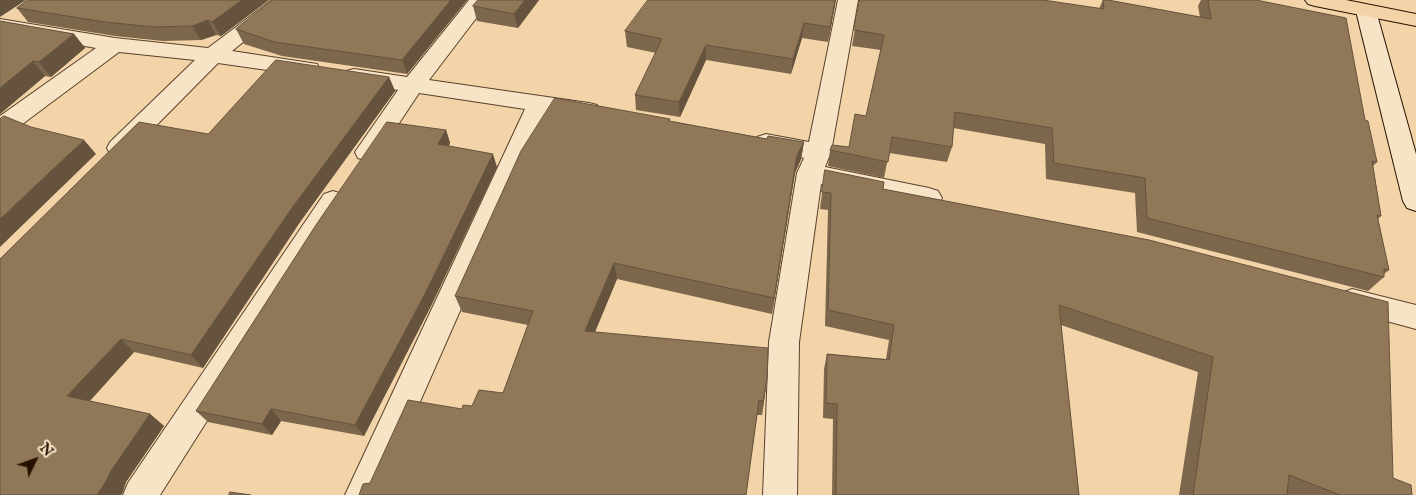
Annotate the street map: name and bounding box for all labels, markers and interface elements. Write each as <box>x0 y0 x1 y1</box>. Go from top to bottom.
north arrow <box>10 435 60 485</box>
text: N <box>35 439 57 460</box>

